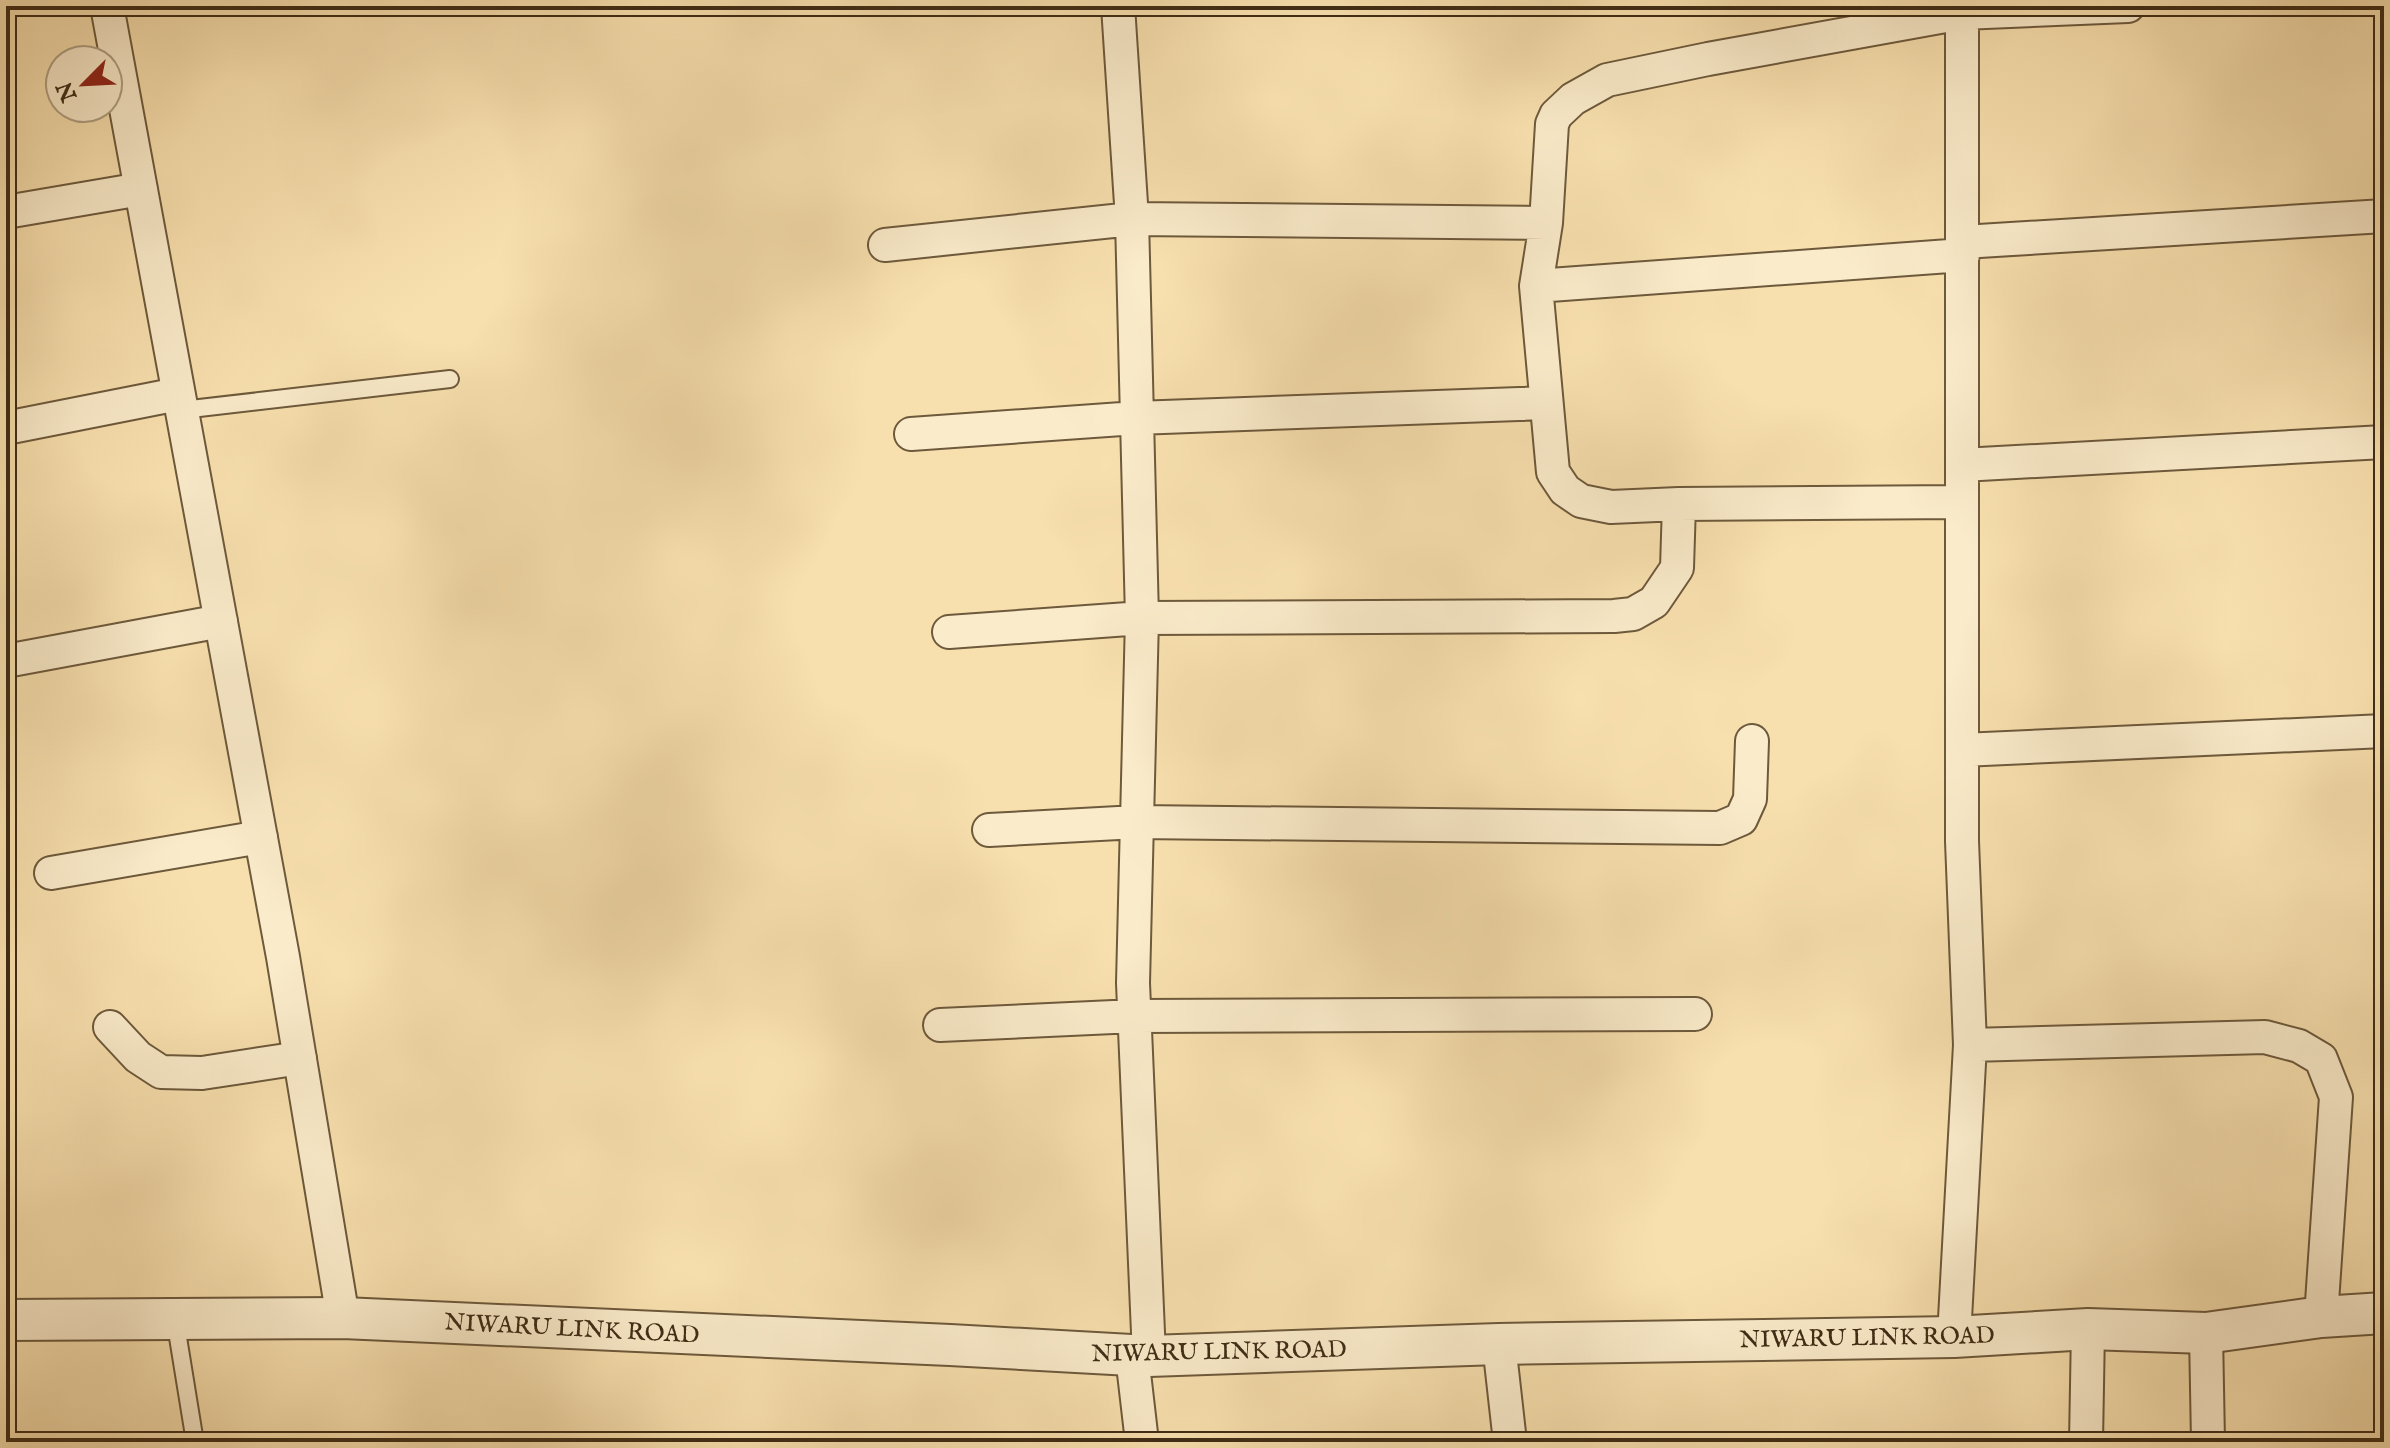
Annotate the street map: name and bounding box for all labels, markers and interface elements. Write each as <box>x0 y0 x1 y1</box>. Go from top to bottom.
north arrow <box>44 44 124 124</box>
text: N <box>51 77 85 107</box>
street label: NIWARU LINK ROAD <box>444 1307 700 1352</box>
street label: NIWARU LINK ROAD <box>1739 1321 1995 1356</box>
street label: NIWARU LINK ROAD <box>1091 1335 1347 1370</box>

